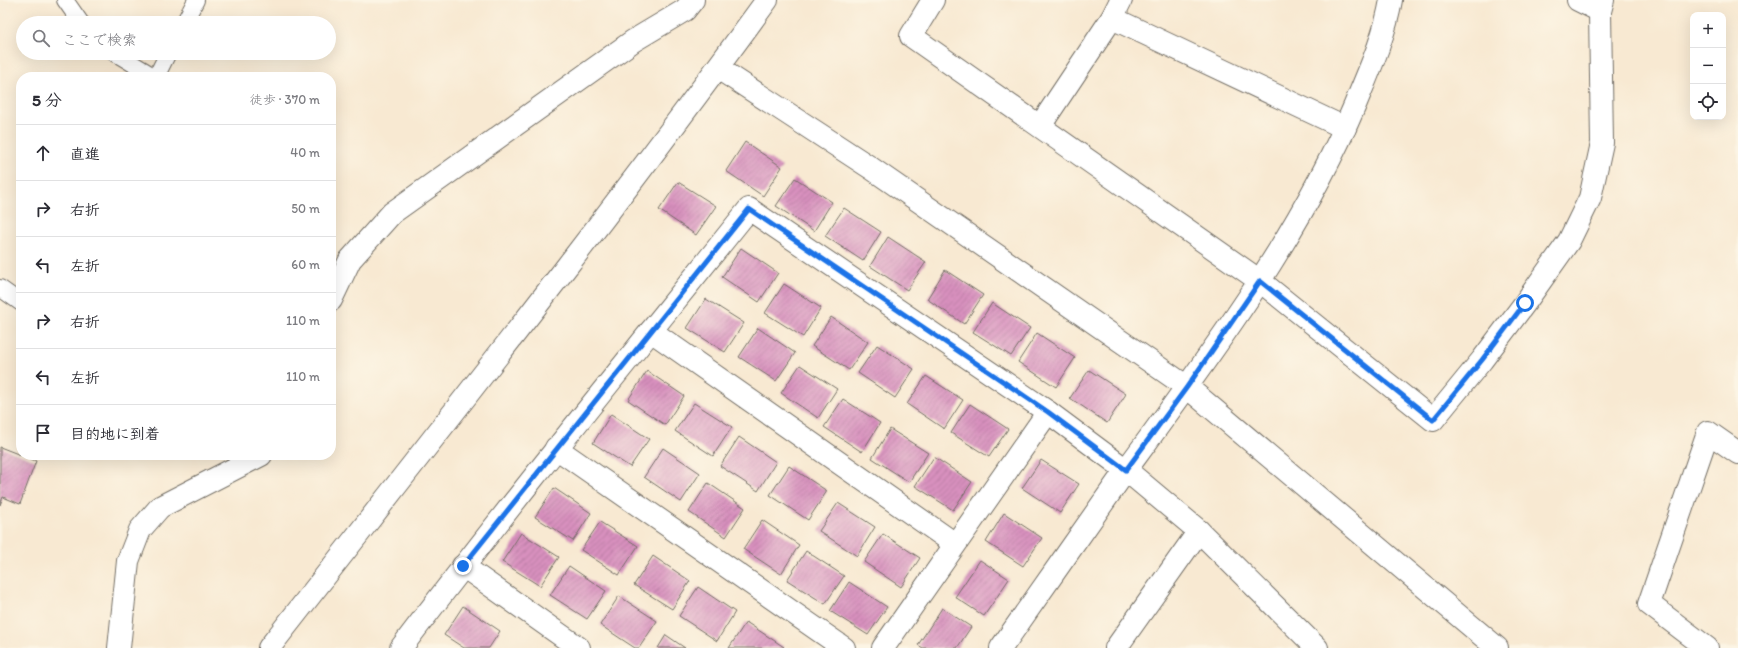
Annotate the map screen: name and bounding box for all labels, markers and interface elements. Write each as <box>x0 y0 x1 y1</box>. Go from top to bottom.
map controls <box>1690 12 1726 120</box>
button: + <box>1690 12 1726 48</box>
search box <box>16 16 336 60</box>
icon: search <box>30 27 52 49</box>
text: ここで検索 <box>62 31 137 49</box>
button: − <box>1690 48 1726 84</box>
button: locate <box>1690 84 1726 120</box>
text: 5 分 <box>32 90 62 110</box>
text: 徒歩 · 370 m <box>250 92 320 107</box>
icon: ahead <box>32 142 54 164</box>
text: 直進 <box>70 145 100 163</box>
text: 40 m <box>290 145 320 160</box>
icon: right <box>32 198 54 220</box>
text: 右折 <box>70 201 100 219</box>
text: 50 m <box>291 201 320 216</box>
icon: left <box>32 254 54 276</box>
text: 左折 <box>70 257 100 275</box>
text: 60 m <box>291 257 320 272</box>
route start <box>1516 294 1534 312</box>
icon: right <box>32 310 54 332</box>
text: 右折 <box>70 313 100 331</box>
text: 110 m <box>286 313 320 328</box>
icon: left <box>32 366 54 388</box>
text: 左折 <box>70 369 100 387</box>
text: 110 m <box>286 369 320 384</box>
icon: arrive <box>32 422 54 444</box>
text: 目的地に到着 <box>70 425 160 443</box>
route end <box>454 557 472 575</box>

